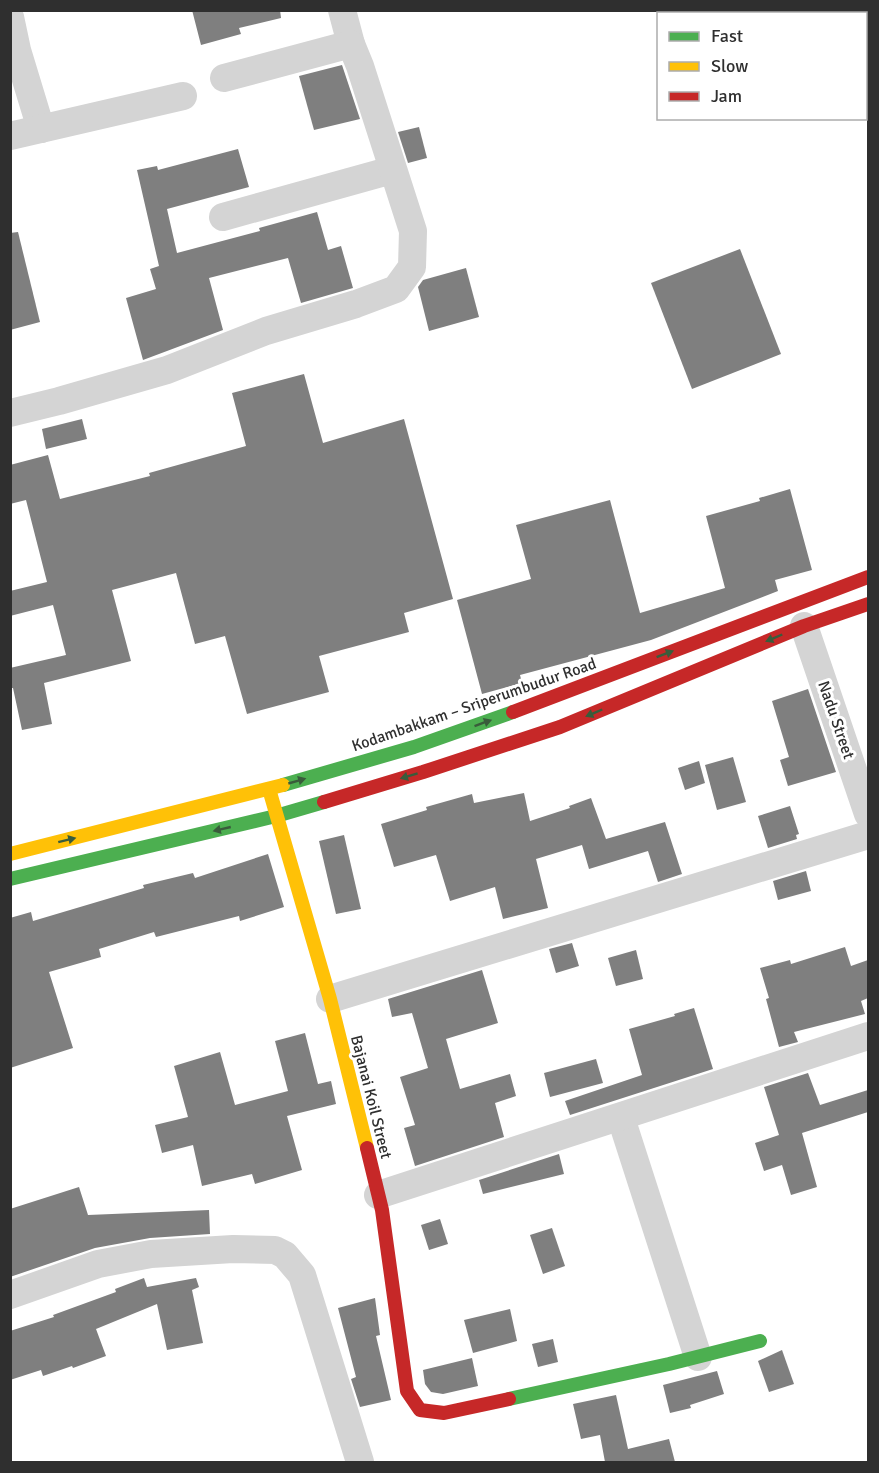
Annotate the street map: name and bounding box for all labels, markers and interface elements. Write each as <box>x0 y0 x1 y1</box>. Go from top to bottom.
legend <box>657 12 867 120</box>
text: Fast <box>711 25 743 47</box>
text: Slow <box>711 55 748 77</box>
text: Jam <box>711 85 742 107</box>
one-way arrow <box>765 634 783 643</box>
one-way arrow <box>657 649 675 659</box>
street label: Kodambakkam – Sriperumbudur Road <box>349 654 599 756</box>
street label: Nadu Street <box>813 678 859 762</box>
one-way arrow <box>584 708 602 718</box>
one-way arrow <box>474 717 492 727</box>
one-way arrow <box>400 772 418 781</box>
one-way arrow <box>288 776 306 785</box>
one-way arrow <box>212 825 231 834</box>
one-way arrow <box>58 835 76 844</box>
street label: Bajanai Koil Street <box>346 1033 396 1161</box>

